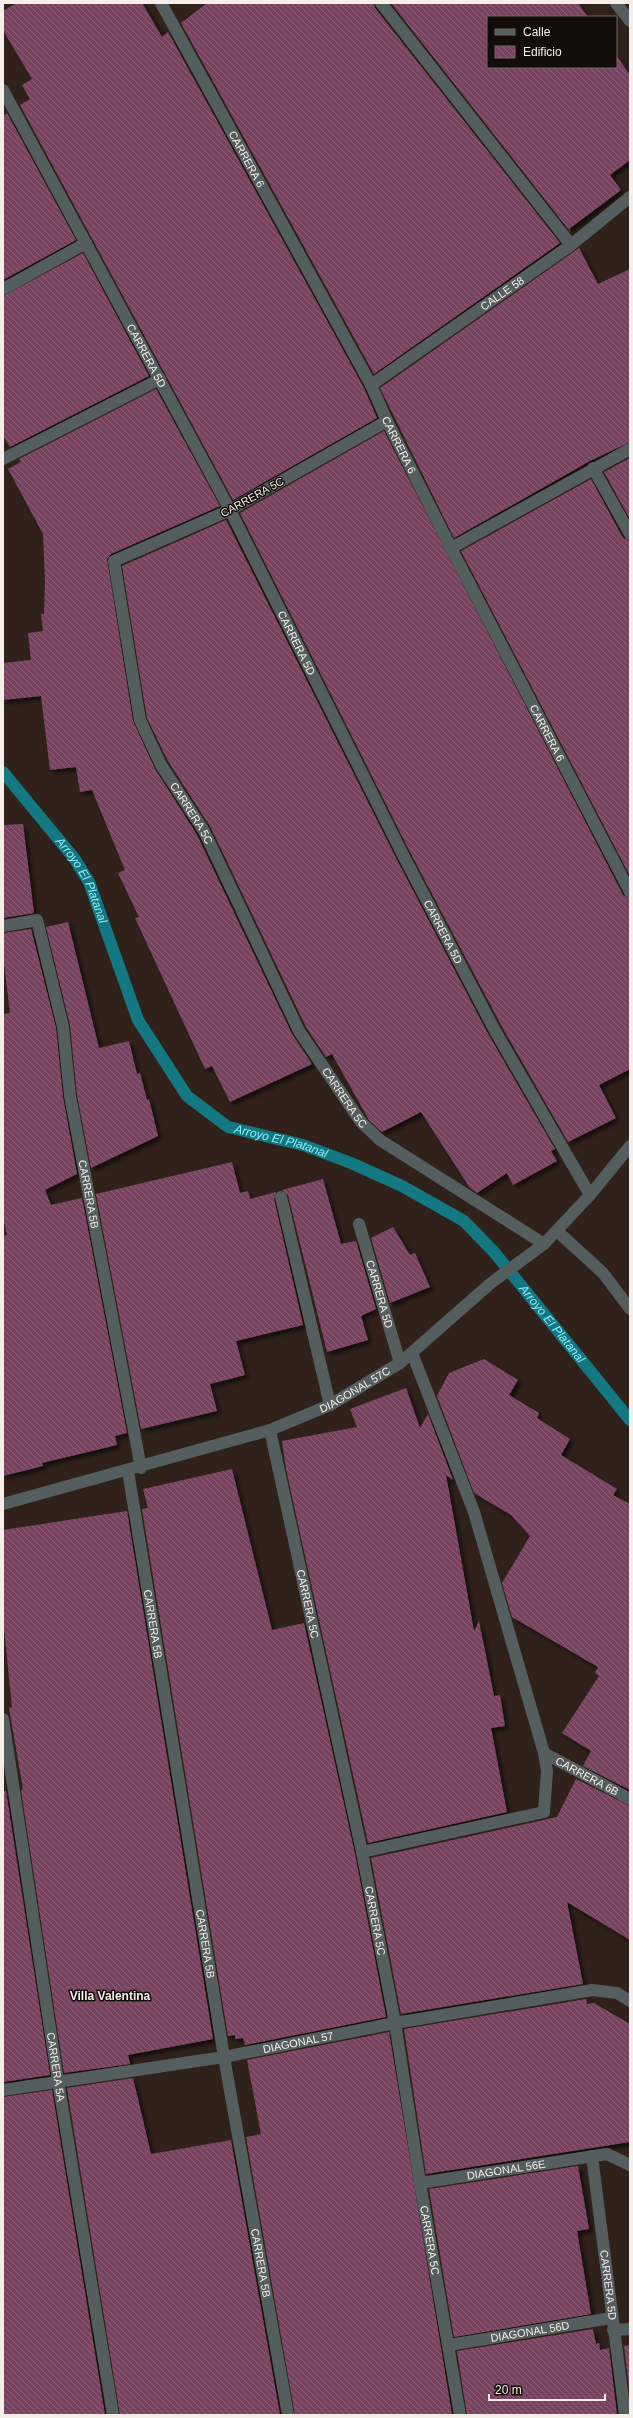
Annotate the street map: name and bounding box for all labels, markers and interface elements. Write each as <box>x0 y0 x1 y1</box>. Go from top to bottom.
legend <box>487 16 617 68</box>
text: Calle <box>523 25 551 39</box>
text: Edificio <box>523 45 562 59</box>
street label: CARRERA 6 <box>226 129 267 189</box>
street label: CALLE 58 <box>478 274 526 313</box>
street label: CARRERA 5D <box>125 322 169 390</box>
street label: CARRERA 6 <box>380 414 418 475</box>
street label: CARRERA 5C <box>218 475 286 519</box>
street label: CARRERA 5D <box>275 609 318 677</box>
street label: CARRERA 6 <box>528 702 567 763</box>
street label: CARRERA 5C <box>168 780 215 846</box>
water label: Arroyo El Platanal <box>52 834 110 925</box>
street label: CARRERA 5D <box>422 898 465 966</box>
street label: CARRERA 5C <box>320 1065 369 1130</box>
water label: Arroyo El Platanal <box>232 1122 330 1161</box>
street label: CARRERA 5B <box>76 1159 101 1230</box>
street label: CARRERA 5D <box>364 1259 395 1330</box>
water label: Arroyo El Platanal <box>516 1281 588 1366</box>
street label: DIAGONAL 57C <box>318 1364 392 1415</box>
street label: CARRERA 5C <box>295 1568 321 1640</box>
street label: CARRERA 5B <box>141 1589 165 1659</box>
street label: CARRERA 6B <box>554 1754 621 1798</box>
street label: CARRERA 5C <box>363 1885 388 1957</box>
street label: CARRERA 5B <box>194 1908 217 1979</box>
district label: Villa Valentina <box>70 1989 151 2003</box>
street label: DIAGONAL 57 <box>262 2029 334 2055</box>
street label: CARRERA 5A <box>45 2032 67 2103</box>
street label: DIAGONAL 56E <box>466 2158 546 2182</box>
street label: CARRERA 5C <box>418 2204 442 2276</box>
street label: CARRERA 5B <box>249 2228 273 2298</box>
street label: CARRERA 5D <box>598 2249 619 2321</box>
street label: DIAGONAL 56D <box>490 2319 570 2344</box>
scale bar <box>489 2376 605 2402</box>
text: 20 m <box>495 2383 522 2397</box>

